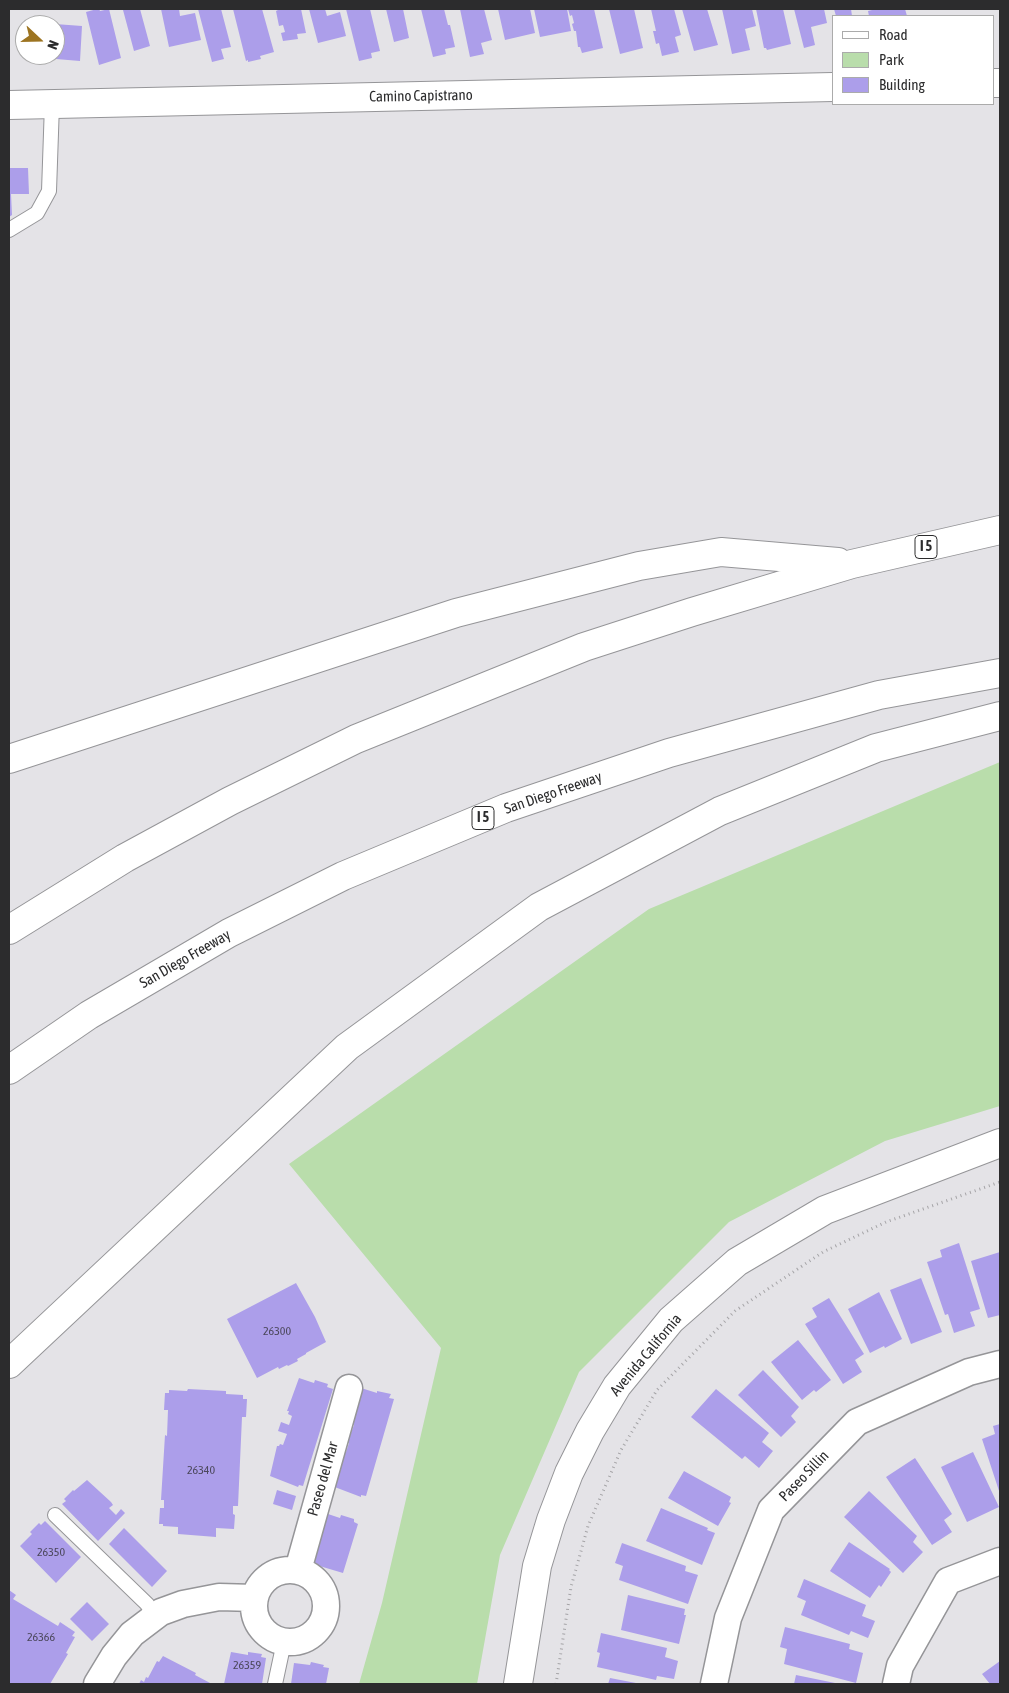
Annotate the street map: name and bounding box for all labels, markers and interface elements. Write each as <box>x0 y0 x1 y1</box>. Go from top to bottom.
north arrow <box>15 15 65 65</box>
legend <box>832 15 994 105</box>
text: Road <box>879 26 908 43</box>
text: N <box>44 38 62 52</box>
text: Park <box>879 51 904 68</box>
text: Building <box>879 76 925 93</box>
street label: Camino Capistrano <box>369 86 473 106</box>
road number: I 5 <box>915 536 937 558</box>
street label: San Diego Freeway <box>502 768 604 818</box>
road number: I 5 <box>472 806 494 830</box>
street label: San Diego Freeway <box>136 926 234 992</box>
street label: Avenida California <box>606 1310 686 1400</box>
house number: 26300 <box>263 1324 291 1338</box>
street label: Paseo del Mar <box>304 1440 342 1518</box>
street label: Paseo Sillin <box>775 1447 833 1505</box>
house number: 26340 <box>187 1463 215 1477</box>
house number: 26350 <box>37 1545 65 1559</box>
house number: 26366 <box>27 1630 55 1644</box>
house number: 26359 <box>233 1658 261 1672</box>

